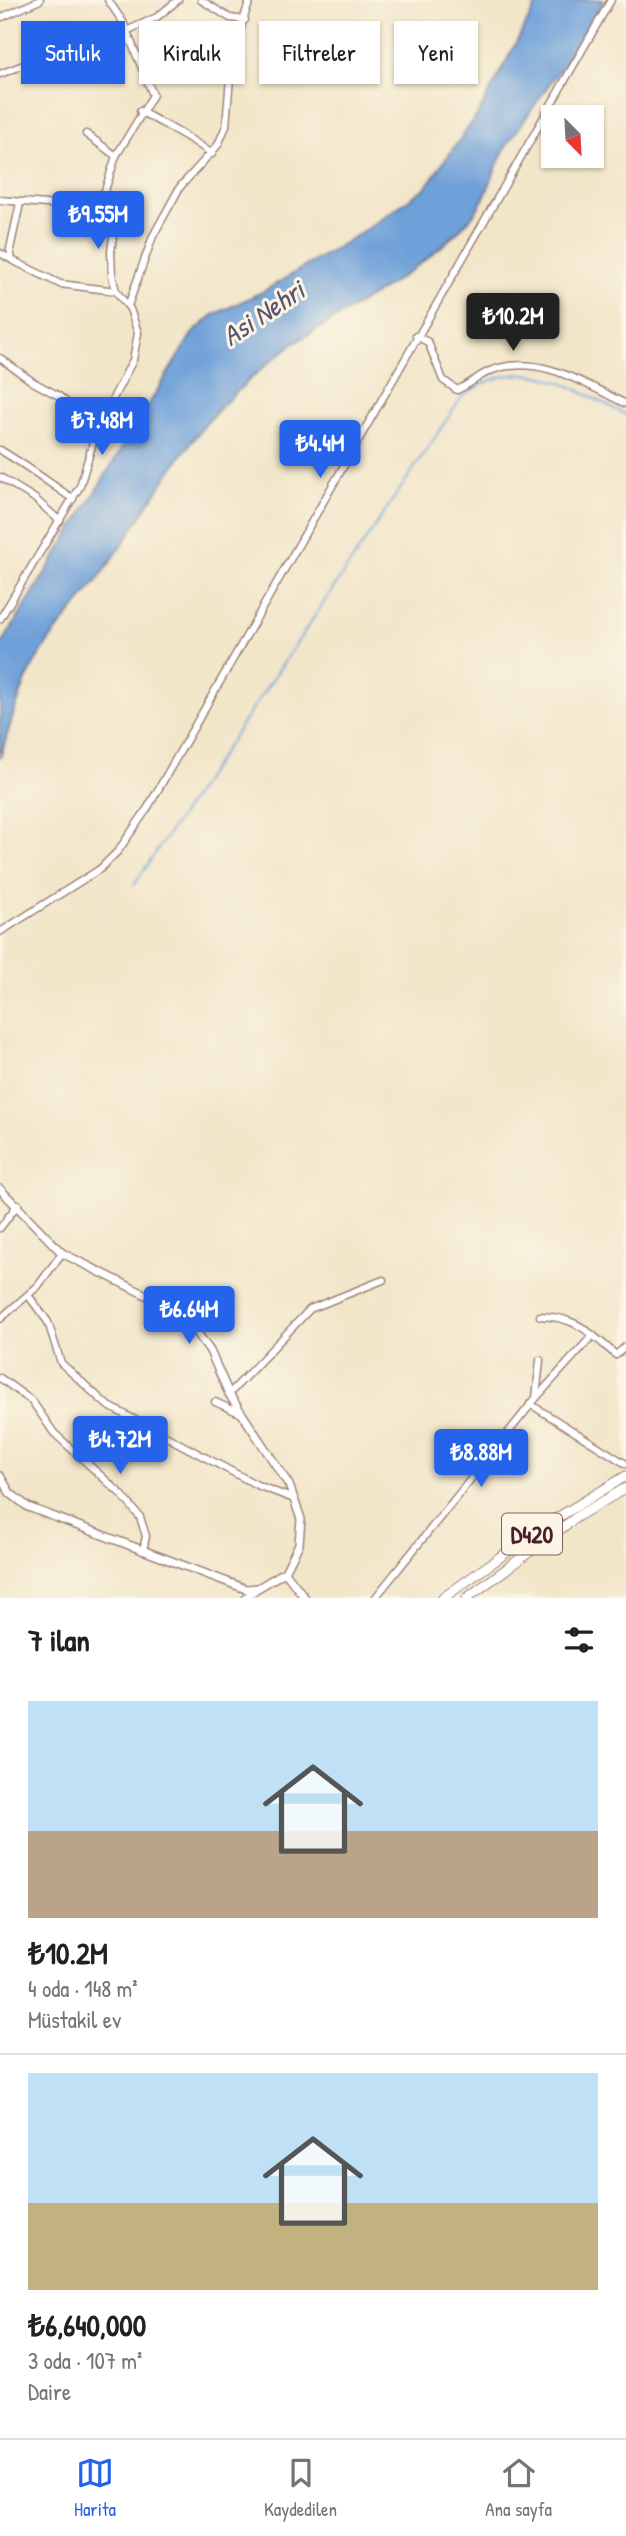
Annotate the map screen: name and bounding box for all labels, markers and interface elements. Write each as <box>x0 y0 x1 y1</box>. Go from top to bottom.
chip: Satılık <box>21 21 125 84</box>
chip: Kiralık <box>139 21 245 84</box>
chip: Filtreler <box>259 21 380 84</box>
chip: Yeni <box>394 21 478 84</box>
north arrow <box>541 105 604 168</box>
map controls <box>541 105 604 168</box>
pin: ₺9.55M <box>41 191 155 251</box>
text: ₺9.55M <box>68 198 128 229</box>
water label: Asi Nehri <box>214 270 314 354</box>
pin: ₺10.2M <box>456 294 570 353</box>
text: ₺10.2M <box>482 300 544 331</box>
pin: ₺7.48M <box>45 398 159 457</box>
text: ₺7.48M <box>71 404 133 435</box>
pin: ₺4.4M <box>271 420 369 480</box>
text: ₺4.4M <box>295 427 345 458</box>
pin: ₺6.64M <box>132 1286 246 1346</box>
text: ₺6.64M <box>160 1293 218 1324</box>
pin: ₺4.72M <box>63 1416 177 1476</box>
text: ₺4.72M <box>89 1423 151 1454</box>
pin: ₺8.88M <box>424 1430 538 1489</box>
text: ₺8.88M <box>450 1436 512 1467</box>
road number: D420 <box>502 1514 562 1554</box>
text: 7 ilan <box>28 1620 90 1660</box>
icon: filters <box>560 1621 598 1659</box>
icon: home <box>250 1746 376 1872</box>
text: ₺10.2M <box>28 1933 108 1973</box>
text: 4 oda · 148 m² <box>28 1973 138 2004</box>
text: Müstakil ev <box>28 2004 121 2035</box>
icon: home <box>250 2118 376 2244</box>
text: ₺6,640,000 <box>28 2305 146 2345</box>
text: 3 oda · 107 m² <box>28 2345 142 2376</box>
text: Daire <box>28 2376 71 2407</box>
tab: Harita <box>74 2454 116 2522</box>
tab: Kaydedilen <box>264 2454 337 2522</box>
tab: Ana sayfa <box>485 2454 552 2522</box>

